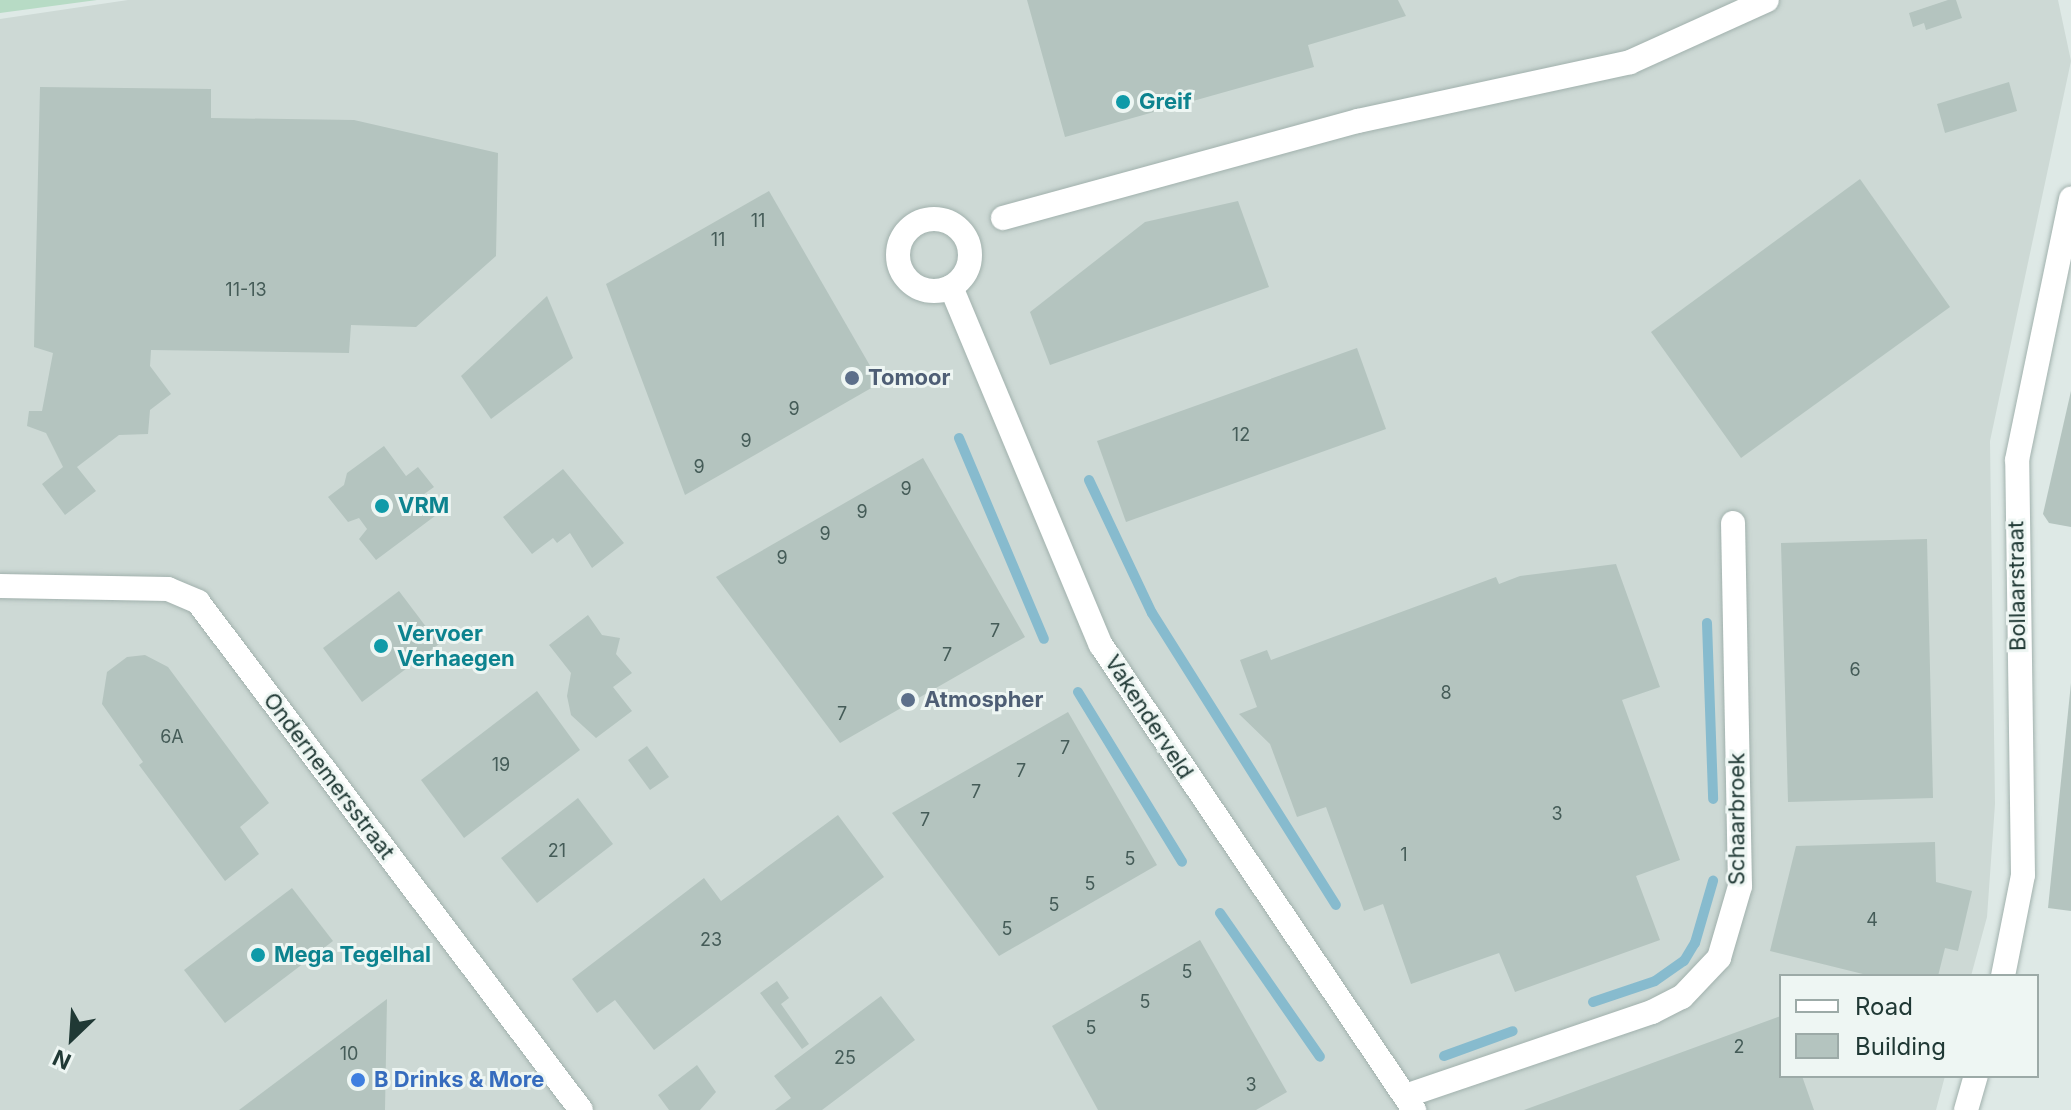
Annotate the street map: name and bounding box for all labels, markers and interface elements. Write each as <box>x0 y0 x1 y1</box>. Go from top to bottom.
place label: Greif <box>1139 89 1192 115</box>
marker: Greif <box>1114 93 1132 111</box>
house number: 11 <box>751 210 765 232</box>
house number: 11 <box>711 229 725 251</box>
house number: 11-13 <box>225 279 267 301</box>
place label: Tomoor <box>868 365 950 391</box>
marker: Tomoor <box>843 369 861 387</box>
house number: 9 <box>788 398 800 420</box>
house number: 12 <box>1232 424 1250 446</box>
house number: 9 <box>740 430 752 452</box>
house number: 9 <box>693 456 705 478</box>
house number: 9 <box>900 478 912 500</box>
place label: VRM <box>398 493 449 519</box>
marker: VRM <box>373 497 391 515</box>
house number: 9 <box>856 501 868 523</box>
street label: Bollaarstraat <box>2003 521 2031 651</box>
house number: 9 <box>819 523 831 545</box>
house number: 9 <box>776 547 788 569</box>
place label: Vervoer Verhaegen <box>397 620 515 672</box>
house number: 7 <box>990 620 1000 642</box>
marker: Vervoer Verhaegen <box>372 637 390 655</box>
house number: 7 <box>942 644 952 666</box>
street label: Vakenderveld <box>1099 650 1199 784</box>
house number: 6 <box>1849 659 1861 681</box>
house number: 8 <box>1440 682 1452 704</box>
place label: Atmospher <box>924 687 1043 713</box>
street label: Ondernemersstraat <box>258 688 400 864</box>
marker: Atmospher <box>899 691 917 709</box>
house number: 7 <box>837 703 847 725</box>
house number: 6A <box>160 726 184 748</box>
house number: 7 <box>1060 737 1070 759</box>
street label: Schaarbroek <box>1724 753 1750 885</box>
house number: 19 <box>492 754 510 776</box>
house number: 7 <box>1016 760 1026 782</box>
house number: 7 <box>971 781 981 803</box>
house number: 3 <box>1551 803 1563 825</box>
house number: 7 <box>920 809 930 831</box>
house number: 21 <box>548 840 566 862</box>
house number: 1 <box>1400 844 1408 866</box>
house number: 5 <box>1125 848 1135 870</box>
house number: 5 <box>1085 873 1095 895</box>
house number: 5 <box>1049 894 1059 916</box>
house number: 4 <box>1866 909 1878 931</box>
house number: 5 <box>1002 918 1012 940</box>
house number: 23 <box>700 929 722 951</box>
place label: Mega Tegelhal <box>274 942 431 968</box>
marker: Mega Tegelhal <box>249 946 267 964</box>
house number: 5 <box>1182 961 1192 983</box>
legend <box>1779 974 2039 1078</box>
house number: 5 <box>1140 991 1150 1013</box>
text: Road <box>1855 992 1913 1021</box>
north arrow <box>32 998 112 1078</box>
house number: 5 <box>1086 1017 1096 1039</box>
text: Building <box>1855 1032 1946 1061</box>
house number: 2 <box>1734 1036 1744 1058</box>
house number: 10 <box>340 1043 358 1065</box>
text: N <box>49 1044 75 1075</box>
house number: 25 <box>834 1047 856 1069</box>
place label: B Drinks & More <box>374 1067 544 1093</box>
marker: B Drinks & More <box>349 1071 367 1089</box>
house number: 3 <box>1245 1074 1257 1096</box>

